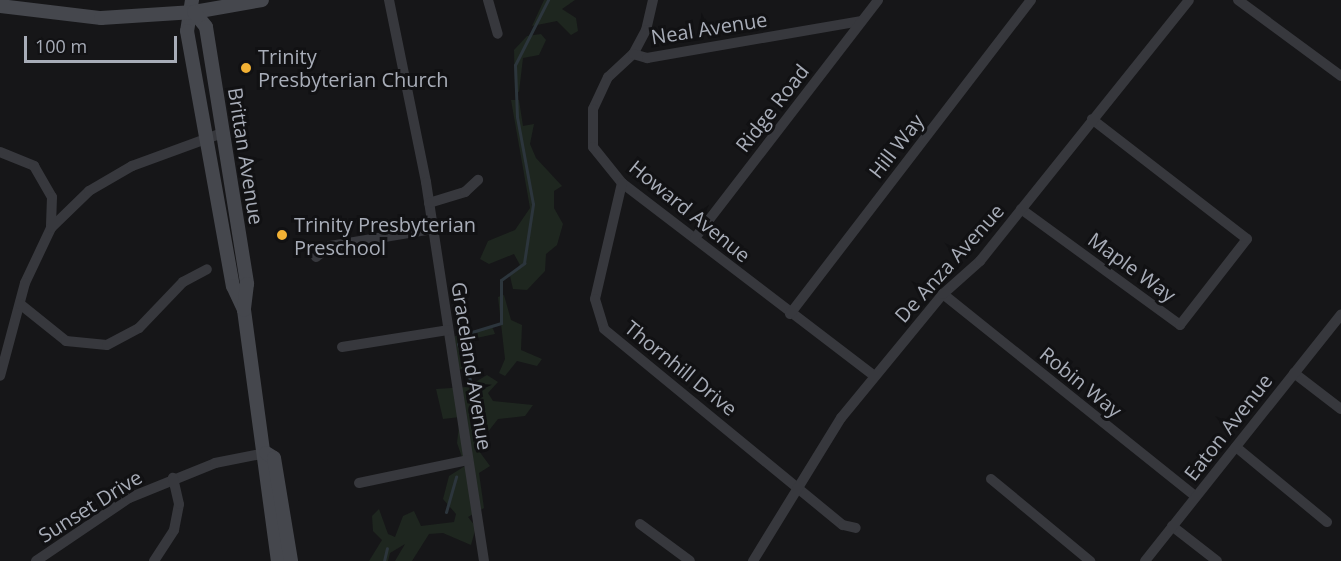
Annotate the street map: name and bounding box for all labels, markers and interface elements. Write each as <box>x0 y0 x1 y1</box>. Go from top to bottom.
street label: Neal Avenue <box>649 7 769 49</box>
scale bar <box>27 24 180 62</box>
text: 100 m <box>35 34 87 58</box>
place label: Trinity Presbyterian Church <box>258 45 449 92</box>
street label: Ridge Road <box>730 59 814 157</box>
marker: Trinity Presbyterian Church <box>239 61 253 75</box>
street label: Brittan Avenue <box>223 86 269 226</box>
street label: Hill Way <box>864 109 928 183</box>
street label: Howard Avenue <box>625 155 755 267</box>
street label: De Anza Avenue <box>890 199 1008 327</box>
place label: Trinity Presbyterian Preschool <box>294 212 476 259</box>
street label: Maple Way <box>1084 227 1180 307</box>
marker: Trinity Presbyterian Preschool <box>275 228 289 242</box>
street label: Graceland Avenue <box>447 280 497 452</box>
street label: Thornhill Drive <box>620 315 742 421</box>
street label: Robin Way <box>1035 342 1127 422</box>
street label: Eaton Avenue <box>1179 369 1277 485</box>
street label: Sunset Drive <box>34 465 146 547</box>

